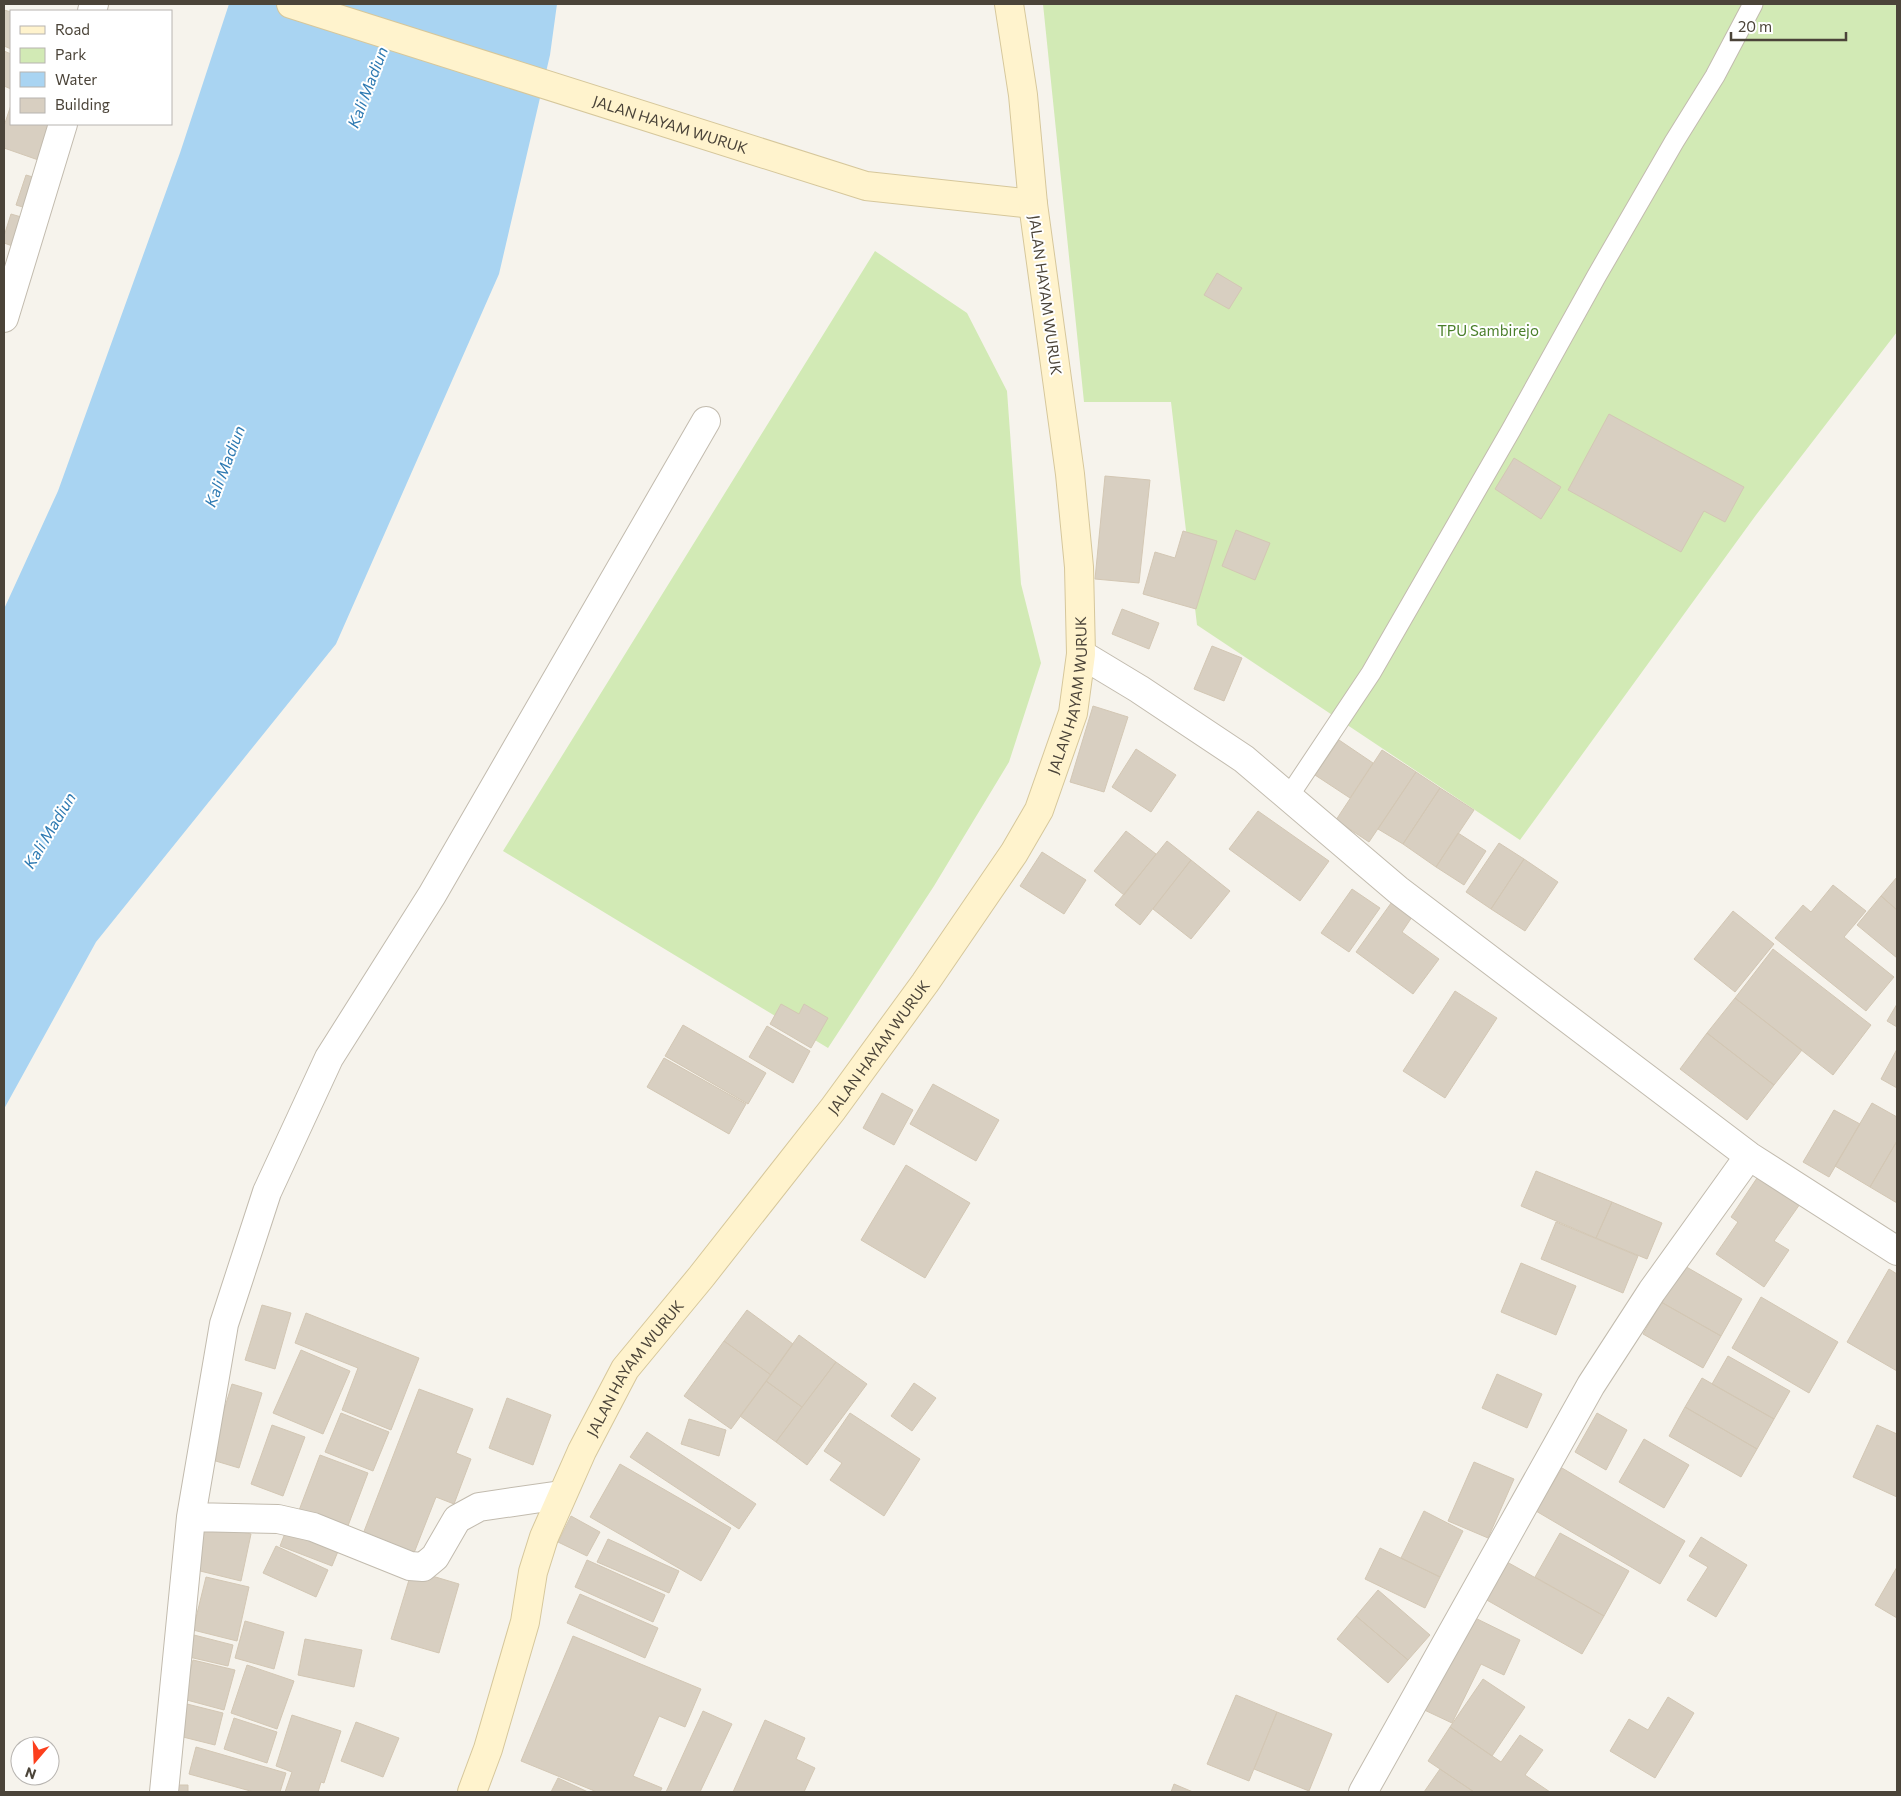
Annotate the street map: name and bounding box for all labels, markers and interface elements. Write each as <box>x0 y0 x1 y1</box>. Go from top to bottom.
legend <box>10 10 172 125</box>
scale bar <box>1731 10 1846 42</box>
text: 20 m <box>1738 17 1772 35</box>
text: Road <box>55 20 90 38</box>
water label: Kali Madiun <box>343 44 391 130</box>
text: Park <box>55 45 86 63</box>
text: Water <box>55 70 97 88</box>
street label: JALAN HAYAM WURUK <box>591 91 750 157</box>
text: Building <box>55 95 110 113</box>
street label: JALAN HAYAM WURUK <box>1026 214 1066 376</box>
park label: TPU Sambirejo <box>1437 321 1539 339</box>
water label: Kali Madiun <box>200 423 248 509</box>
street label: JALAN HAYAM WURUK <box>1043 616 1090 776</box>
water label: Kali Madiun <box>19 789 79 871</box>
street label: JALAN HAYAM WURUK <box>824 976 933 1117</box>
street label: JALAN HAYAM WURUK <box>582 1297 687 1439</box>
north arrow <box>10 1736 60 1786</box>
text: N <box>23 1764 38 1784</box>

